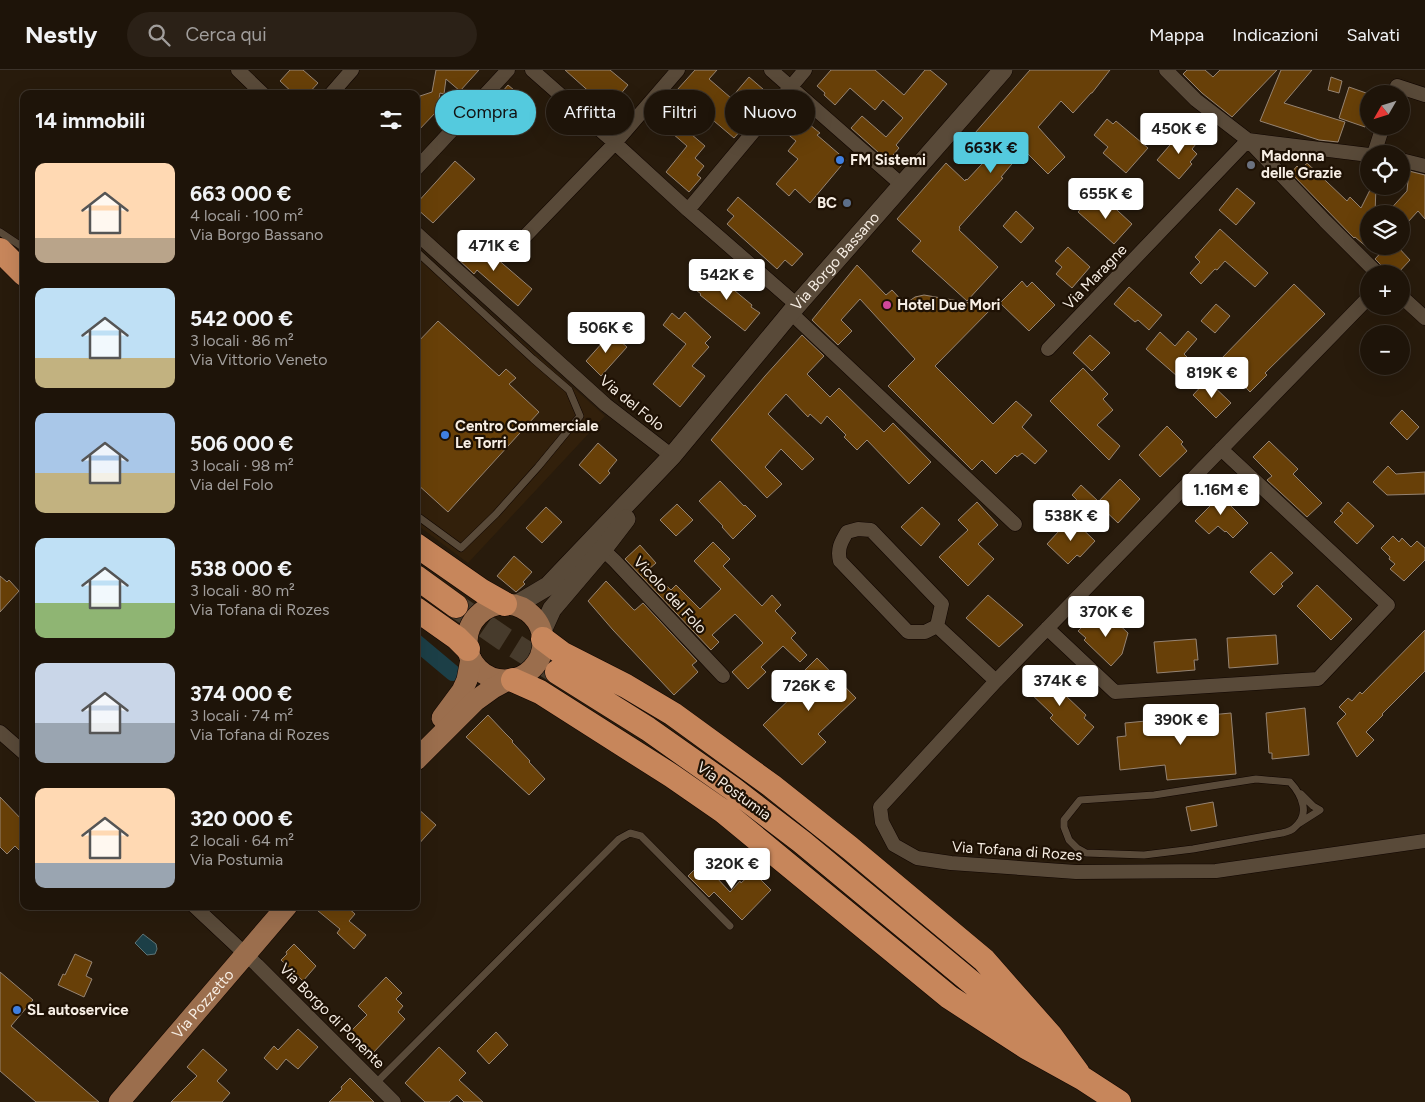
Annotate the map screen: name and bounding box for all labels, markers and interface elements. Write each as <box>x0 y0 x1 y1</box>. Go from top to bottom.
search box <box>127 12 477 57</box>
text: Nestly <box>25 20 97 49</box>
icon: search <box>145 21 173 49</box>
text: Cerca qui <box>185 23 267 46</box>
text: Mappa <box>1149 24 1204 46</box>
text: Indicazioni <box>1232 24 1318 46</box>
text: Salvati <box>1346 24 1400 46</box>
north arrow <box>1360 85 1410 135</box>
map controls <box>1360 85 1410 375</box>
chip: Compra <box>435 90 536 135</box>
chip: Affitta <box>546 90 634 135</box>
chip: Filtri <box>644 90 715 135</box>
chip: Nuovo <box>725 90 815 135</box>
icon: filters <box>377 106 405 134</box>
text: 14 immobili <box>35 108 145 133</box>
pin: 450K € <box>1138 112 1220 155</box>
text: 450K € <box>1151 119 1207 138</box>
pin: 663K € <box>950 132 1032 174</box>
text: 663K € <box>964 138 1018 157</box>
button: locate <box>1360 145 1410 195</box>
place label: Madonna delle Grazie <box>1261 147 1342 182</box>
place label: FM Sistemi <box>850 151 926 169</box>
marker: FM Sistemi <box>834 154 846 166</box>
marker: Madonna delle Grazie <box>1245 159 1257 171</box>
pin: 655K € <box>1065 178 1147 220</box>
text: 663 000 € <box>190 181 291 206</box>
icon: home <box>75 183 135 243</box>
text: 655K € <box>1079 184 1133 203</box>
place label: BC <box>817 194 837 212</box>
marker: BC <box>841 197 853 209</box>
button: layers <box>1360 205 1410 255</box>
text: 4 locali · 100 m² <box>190 206 303 225</box>
street label: Via Borgo Bassano <box>787 208 883 314</box>
text: Via Borgo Bassano <box>190 225 323 244</box>
pin: 471K € <box>453 230 535 272</box>
text: 471K € <box>468 236 520 255</box>
street label: Via Maragne <box>1059 241 1131 313</box>
pin: 542K € <box>686 258 768 301</box>
text: 542K € <box>700 265 754 284</box>
button: + <box>1360 265 1410 315</box>
place label: Hotel Due Mori <box>897 296 1001 314</box>
marker: Hotel Due Mori <box>881 299 893 311</box>
text: 542 000 € <box>190 306 293 331</box>
icon: home <box>75 308 135 368</box>
pin: 506K € <box>565 312 647 354</box>
text: 506K € <box>579 318 633 337</box>
button: − <box>1360 325 1410 375</box>
text: 3 locali · 86 m² <box>190 331 294 350</box>
text: Via Vittorio Veneto <box>190 350 328 369</box>
pin: 819K € <box>1171 356 1253 399</box>
text: 819K € <box>1186 363 1238 382</box>
street label: Via del Folo <box>596 371 668 435</box>
place label: Centro Commerciale Le Torri <box>455 417 599 452</box>
marker: Centro Commerciale Le Torri <box>439 429 451 441</box>
text: 506 000 € <box>190 431 293 456</box>
icon: home <box>75 433 135 493</box>
text: 3 locali · 98 m² <box>190 456 294 475</box>
pin: 1.16M € <box>1175 474 1267 516</box>
text: Via del Folo <box>190 475 273 494</box>
text: 1.16M € <box>1193 480 1249 499</box>
pin: 538K € <box>1030 500 1112 542</box>
text: 538K € <box>1044 506 1098 525</box>
street label: Vicolo del Folo <box>630 553 711 638</box>
text: 538 000 € <box>190 556 292 581</box>
icon: home <box>75 558 135 618</box>
text: 3 locali · 80 m² <box>190 581 295 600</box>
pin: 370K € <box>1065 596 1147 638</box>
text: Via Tofana di Rozes <box>190 600 329 619</box>
text: 370K € <box>1079 602 1133 621</box>
pin: 374K € <box>1019 664 1101 707</box>
pin: 726K € <box>768 670 850 712</box>
text: 374K € <box>1033 671 1087 690</box>
text: 726K € <box>782 676 836 695</box>
text: 374 000 € <box>190 681 292 706</box>
icon: home <box>75 683 135 743</box>
pin: 390K € <box>1140 704 1222 746</box>
text: 3 locali · 74 m² <box>190 706 293 725</box>
text: 390K € <box>1154 710 1208 729</box>
text: Via Tofana di Rozes <box>190 725 329 744</box>
street label: Via Postumia <box>693 758 775 824</box>
text: 320 000 € <box>190 806 293 831</box>
icon: home <box>75 808 135 868</box>
text: 2 locali · 64 m² <box>190 831 294 850</box>
street label: Via Tofana di Rozes <box>951 837 1083 865</box>
pin: 320K € <box>691 848 773 890</box>
text: Via Postumia <box>190 850 283 869</box>
text: 320K € <box>705 854 759 873</box>
street label: Via Borgo di Ponente <box>276 960 388 1072</box>
street label: Via Pozzetto <box>168 966 238 1042</box>
place label: SL autoservice <box>27 1001 129 1019</box>
marker: SL autoservice <box>11 1004 23 1016</box>

